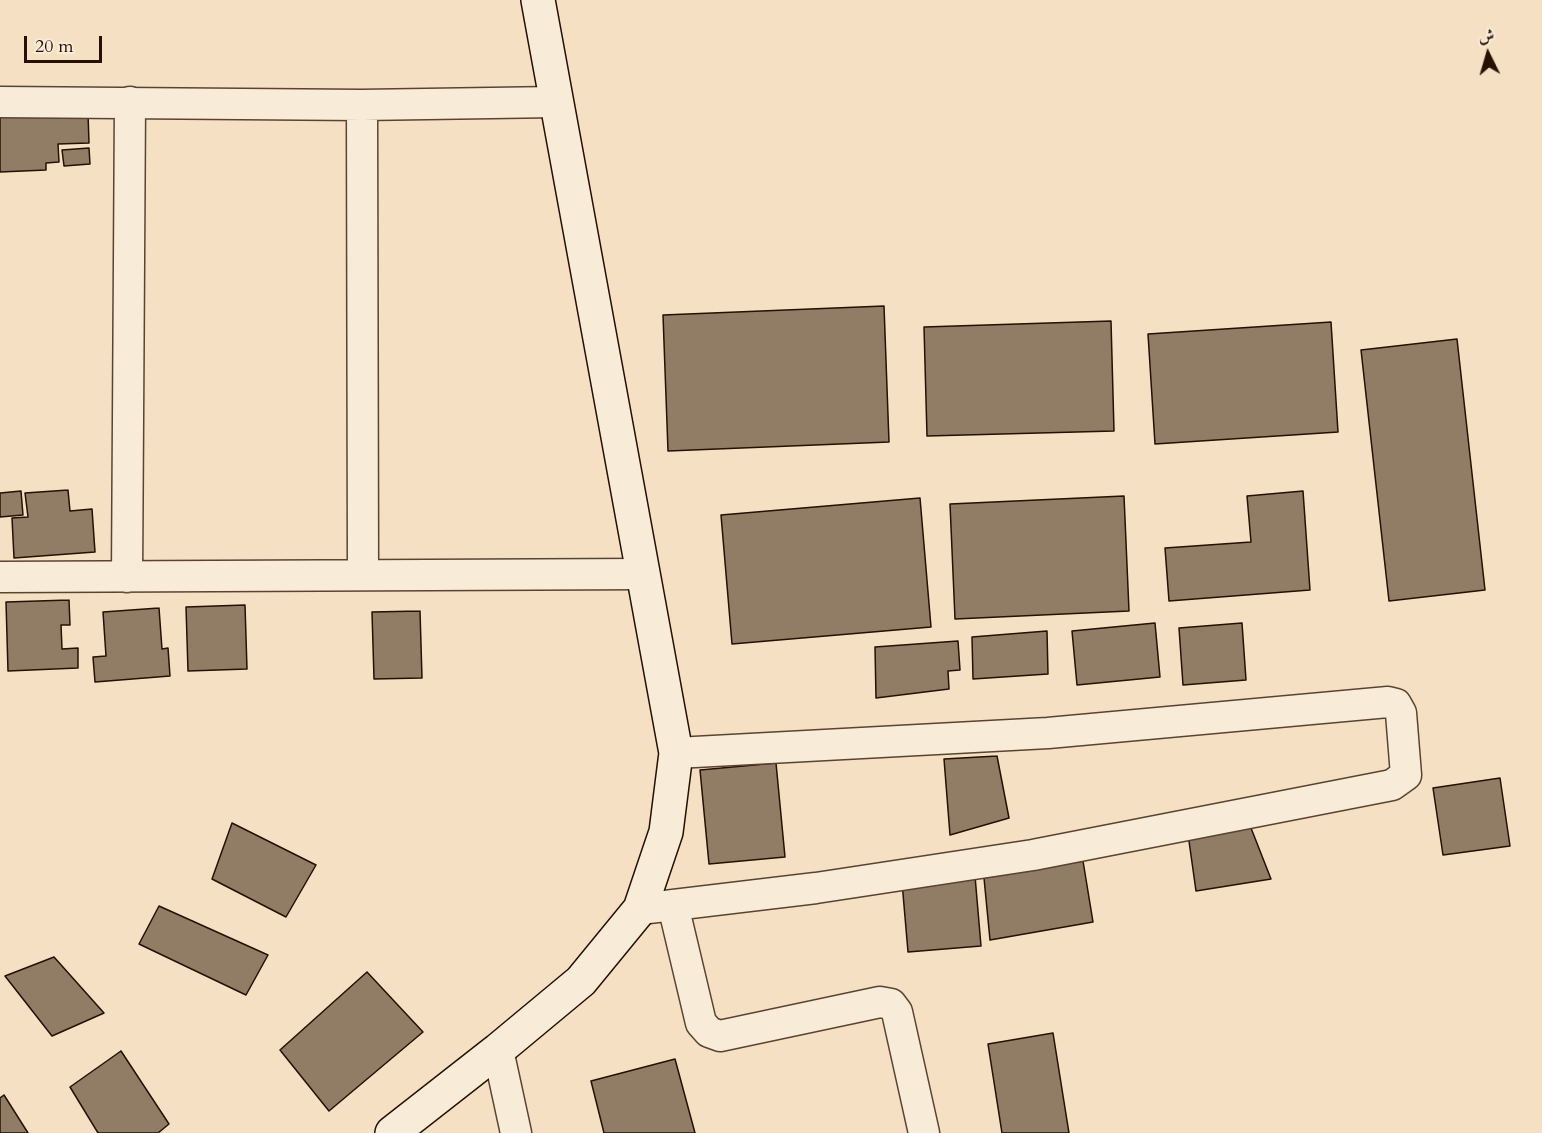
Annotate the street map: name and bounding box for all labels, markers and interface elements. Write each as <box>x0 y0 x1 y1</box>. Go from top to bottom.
scale bar <box>27 24 105 62</box>
north arrow <box>1458 24 1518 84</box>
text: ش <box>1478 24 1495 48</box>
text: 20 m <box>35 34 74 59</box>

